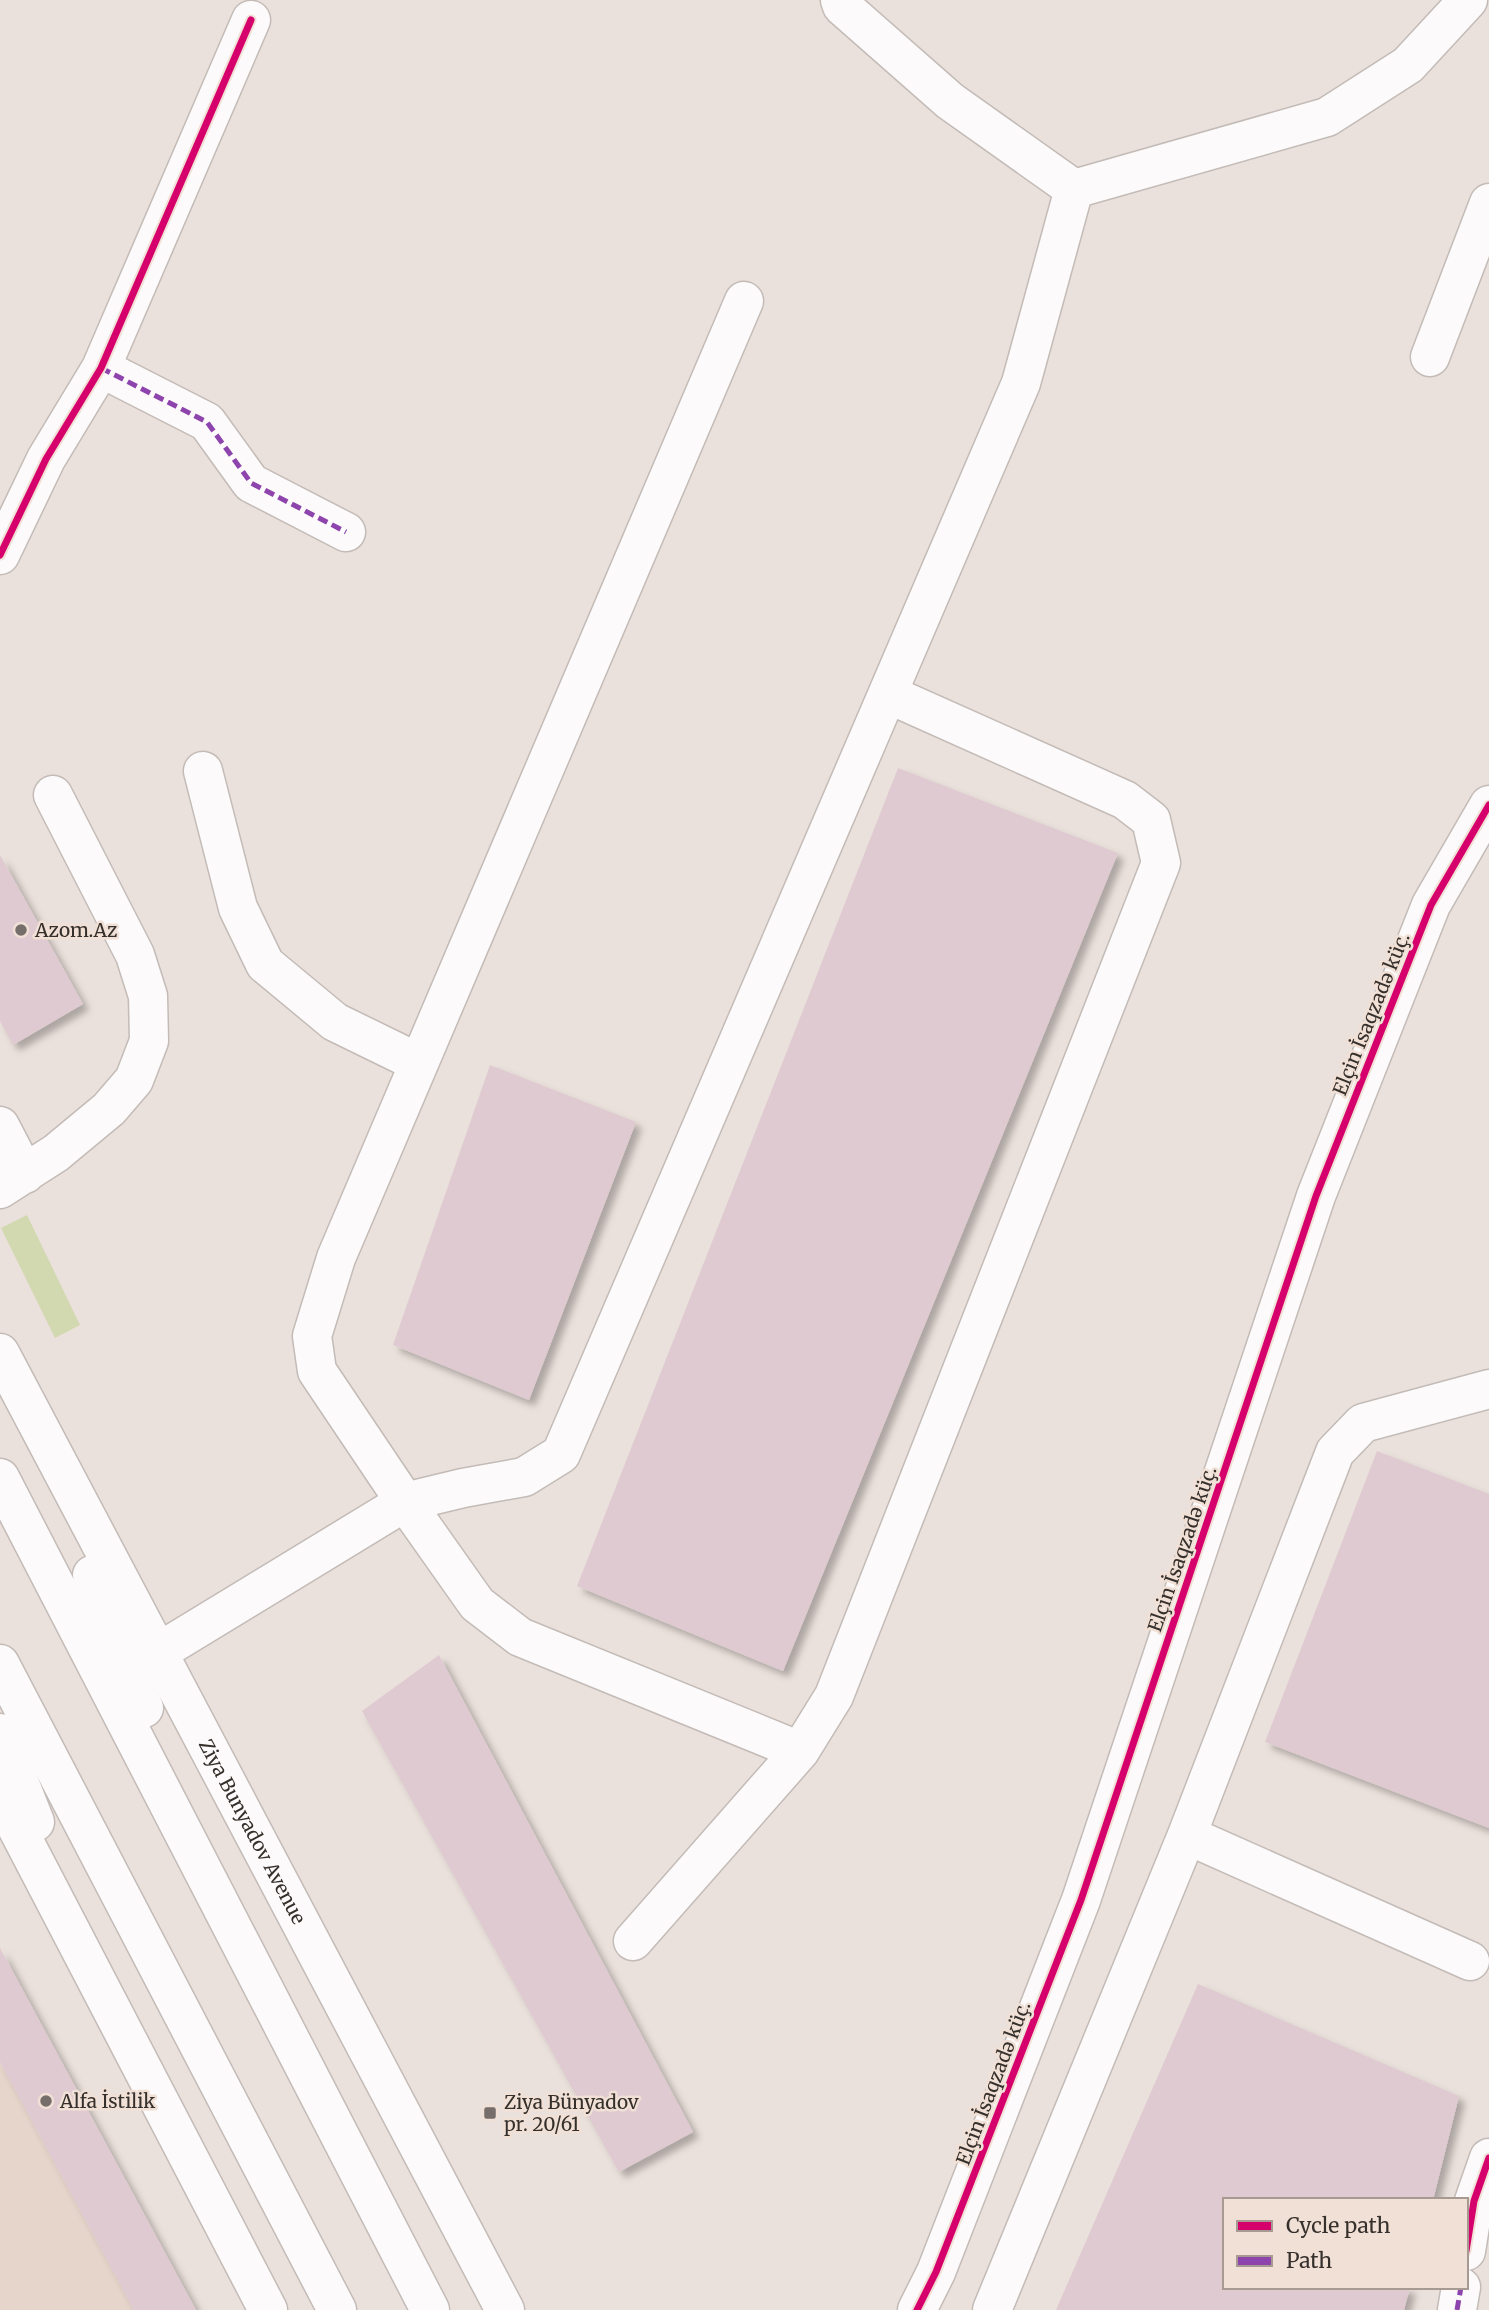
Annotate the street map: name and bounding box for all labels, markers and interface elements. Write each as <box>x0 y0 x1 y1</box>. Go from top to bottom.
place label: Azom.Az <box>34 918 117 942</box>
marker: Azom.Az <box>13 922 29 938</box>
street label: Elçin İsaqzadə küç. <box>1327 929 1415 1099</box>
street label: Elçin İsaqzadə küç. <box>1142 1463 1222 1635</box>
street label: Ziya Bunyadov Avenue <box>194 1735 311 1928</box>
street label: Elçin İsaqzadə küç. <box>951 1998 1035 2168</box>
place label: Alfa İstilik <box>59 2089 155 2113</box>
place label: Ziya Bünyadov pr. 20/61 <box>504 2090 639 2136</box>
marker: Alfa İstilik <box>38 2093 54 2109</box>
marker: Ziya Bünyadov pr. 20/61 <box>482 2105 498 2121</box>
legend <box>1223 2198 1468 2289</box>
text: Cycle path <box>1286 2212 1390 2239</box>
text: Path <box>1286 2247 1332 2274</box>

